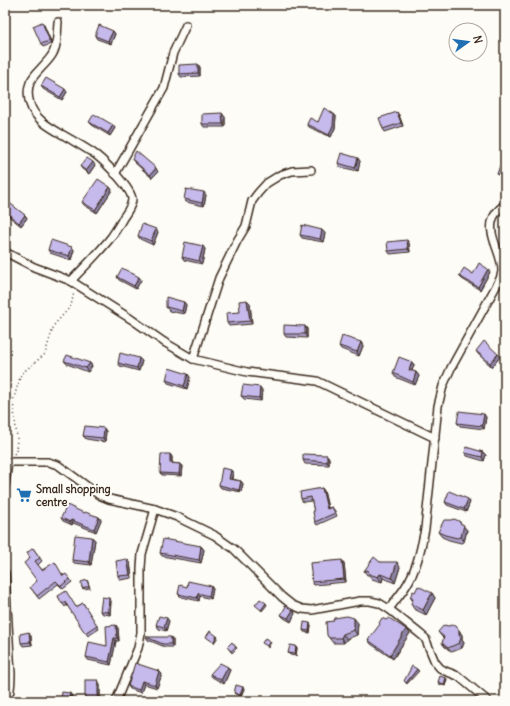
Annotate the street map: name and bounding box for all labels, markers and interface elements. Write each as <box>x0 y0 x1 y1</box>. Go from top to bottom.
north arrow <box>448 22 488 62</box>
text: N <box>470 34 485 45</box>
place label: Small shopping centre <box>36 482 111 509</box>
supermarket icon: Small shopping centre <box>15 486 33 504</box>

